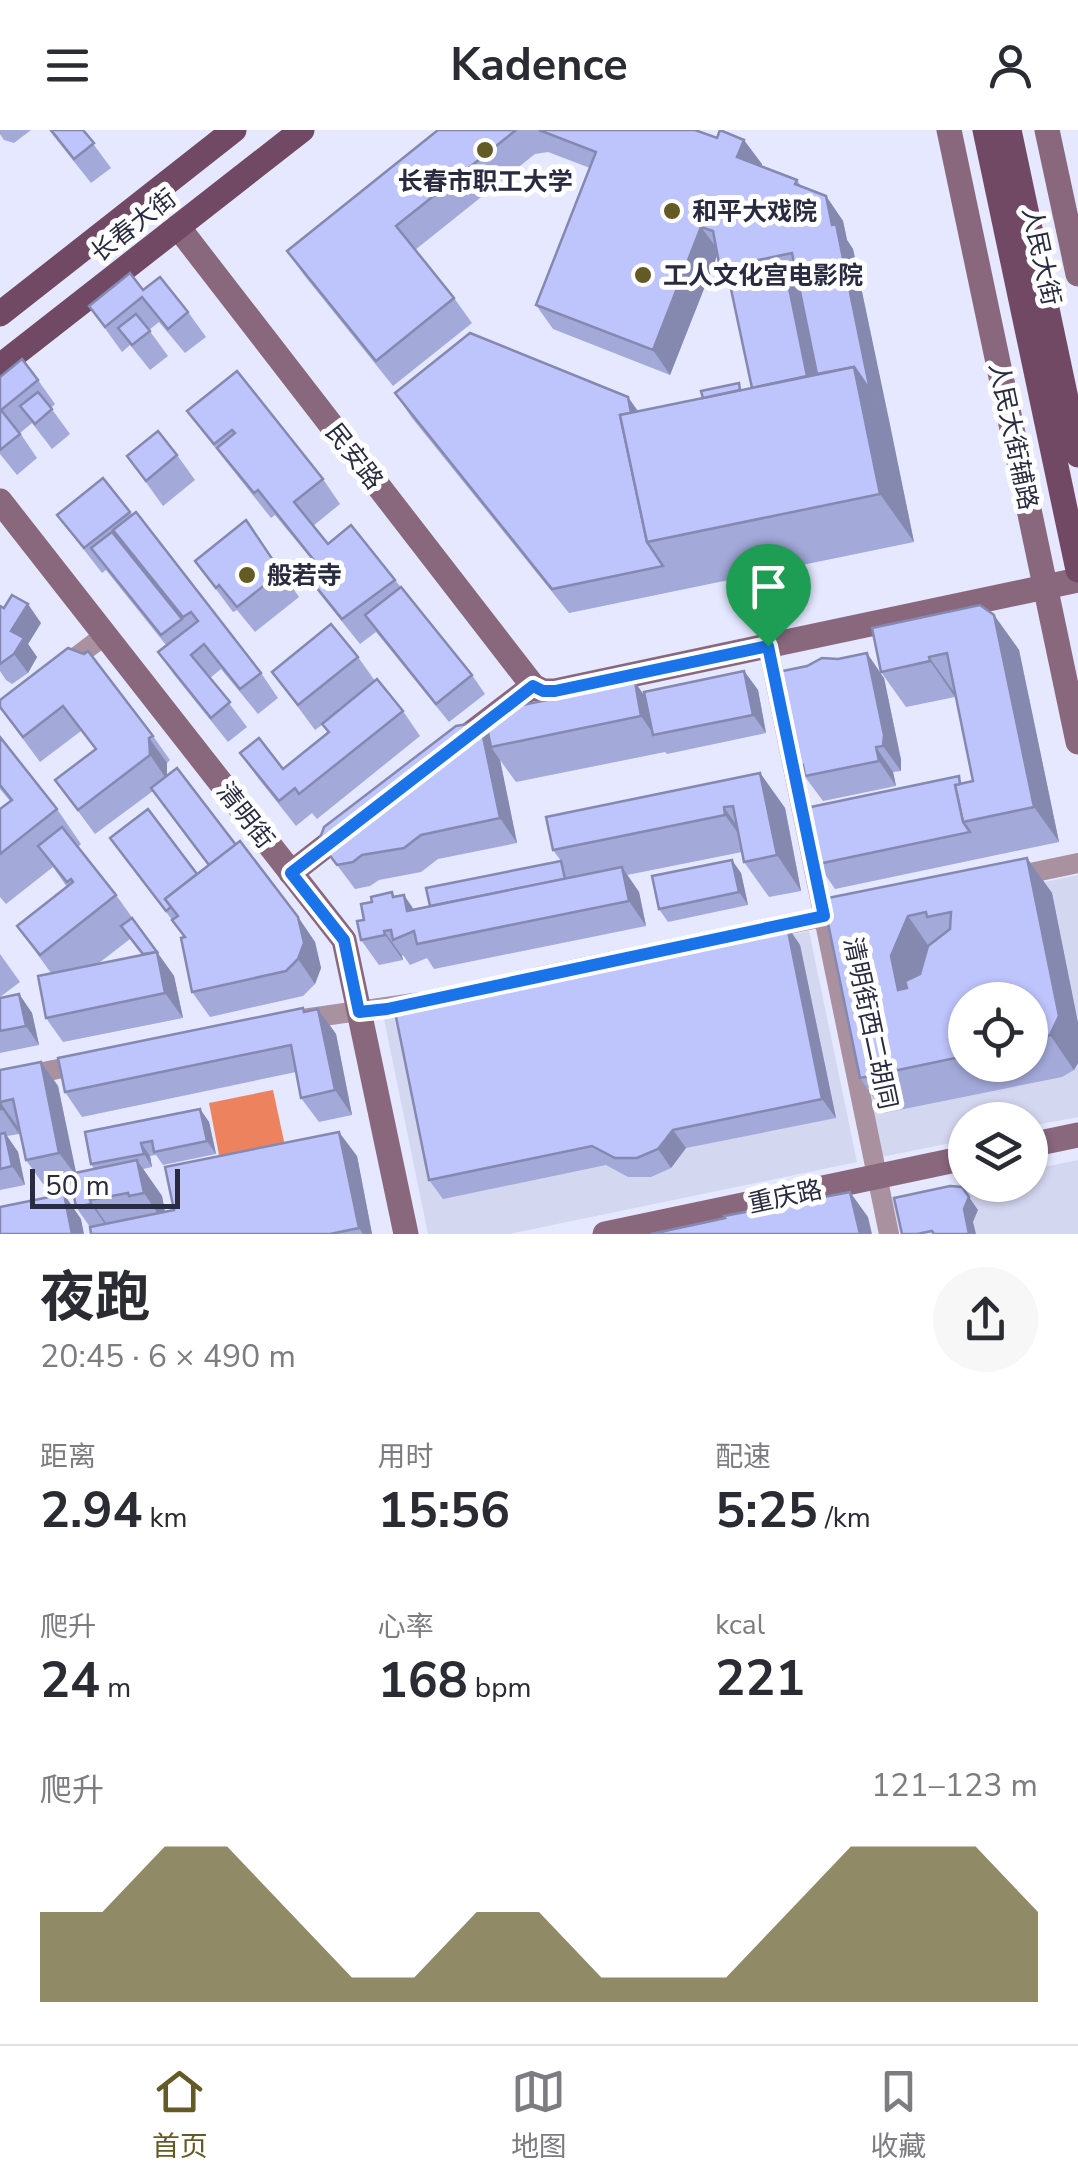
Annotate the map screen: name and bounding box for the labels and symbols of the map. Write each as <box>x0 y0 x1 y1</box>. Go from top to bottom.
marker: 长春市职工大学 <box>474 139 496 161</box>
place label: 长春市职工大学 <box>397 165 573 199</box>
street label: 长春大街 <box>84 182 183 270</box>
place label: 和平大戏院 <box>692 195 817 229</box>
marker: 和平大戏院 <box>661 200 683 222</box>
street label: 人民大街 <box>1014 204 1068 309</box>
place label: 工人文化宫电影院 <box>663 259 863 293</box>
marker: 工人文化宫电影院 <box>632 264 654 286</box>
street label: 人民大街辅路 <box>981 359 1045 513</box>
street label: 民安路 <box>318 417 391 497</box>
pin <box>726 544 811 647</box>
place label: 般若寺 <box>267 559 342 593</box>
marker: 般若寺 <box>236 564 258 586</box>
street label: 清明街 <box>209 776 282 856</box>
street label: 清明街西二胡同 <box>835 934 905 1112</box>
scale bar <box>30 1164 180 1208</box>
street label: 重庆路 <box>745 1173 825 1221</box>

